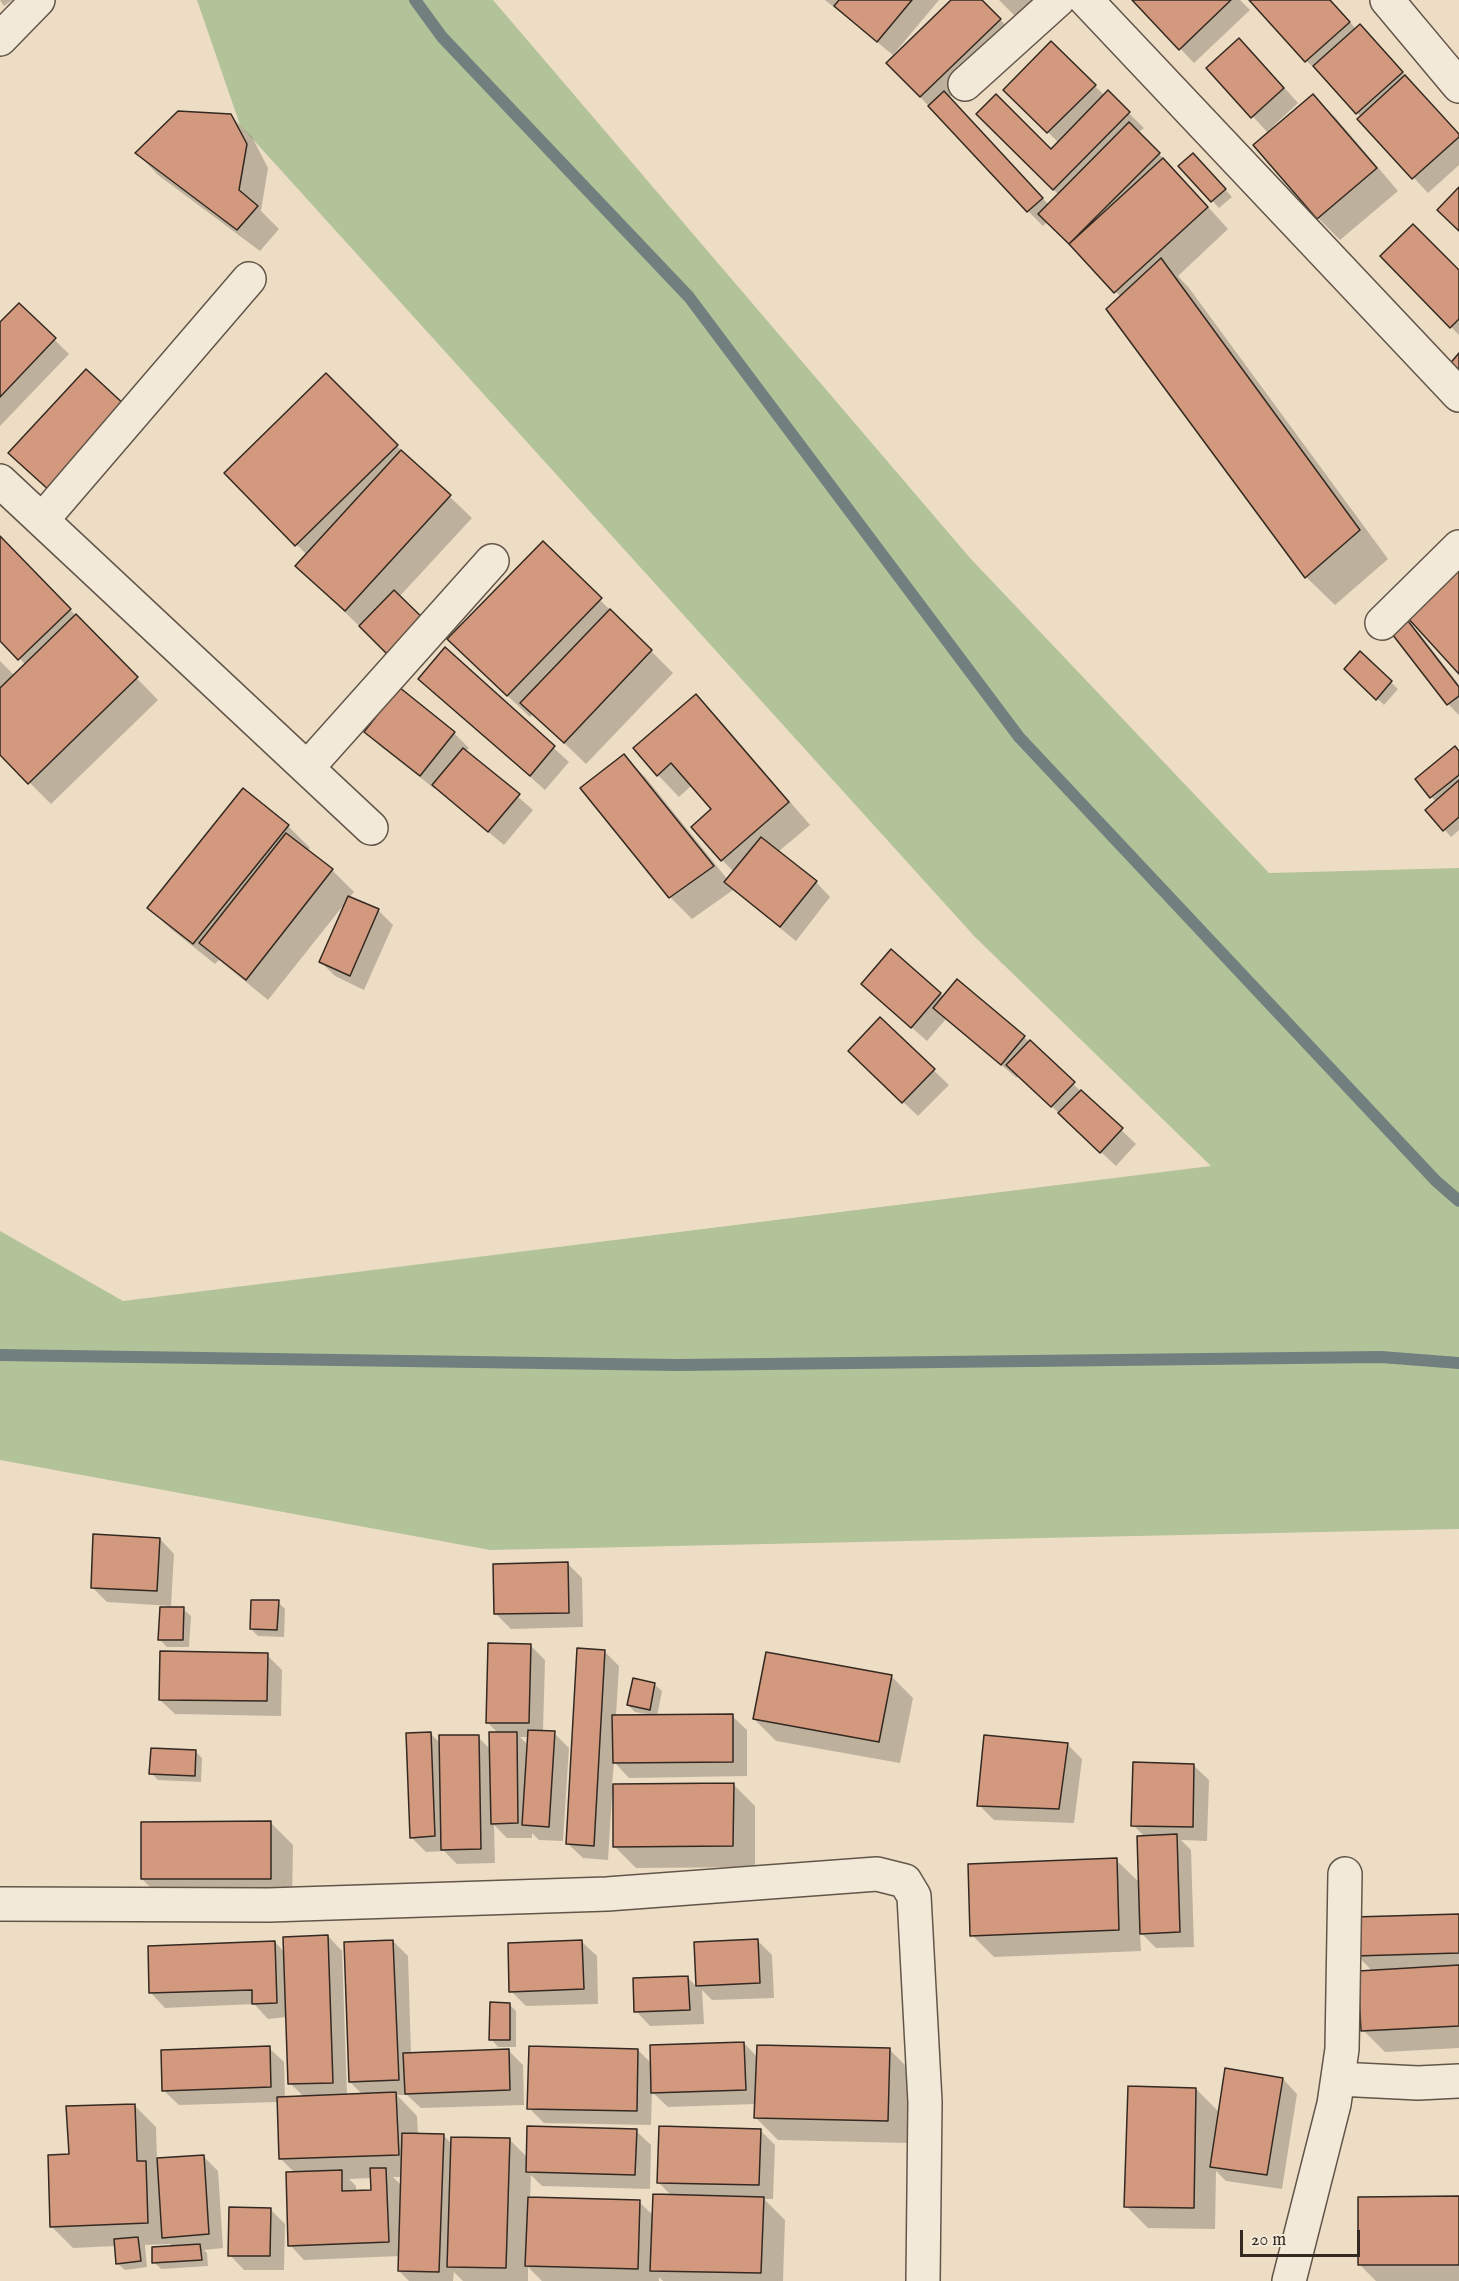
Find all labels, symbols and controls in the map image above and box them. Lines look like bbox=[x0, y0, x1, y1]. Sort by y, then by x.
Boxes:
scale bar bbox=[1243, 2218, 1363, 2256]
text: 20 m bbox=[1251, 2229, 1286, 2252]

